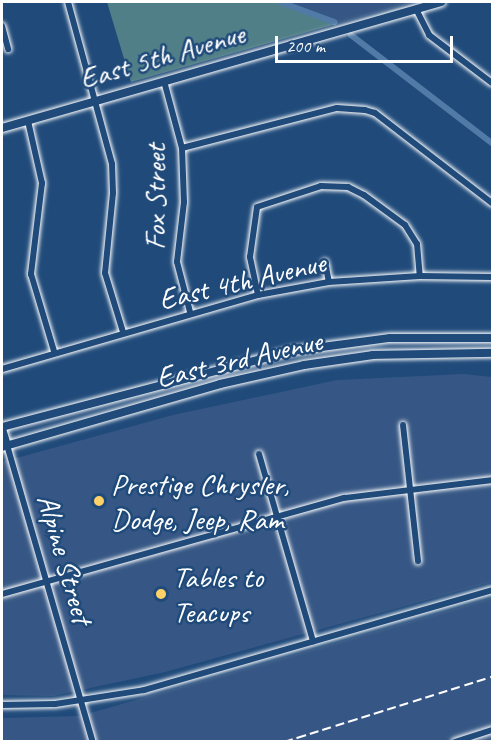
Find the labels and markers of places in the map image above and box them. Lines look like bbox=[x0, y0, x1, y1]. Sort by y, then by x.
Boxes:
place label: Prestige Chrysler, Dodge, Jeep, Ram bbox=[111, 466, 290, 536]
marker: Prestige Chrysler, Dodge, Jeep, Ram bbox=[92, 494, 106, 508]
place label: Tables to Teacups bbox=[173, 559, 263, 630]
marker: Tables to Teacups bbox=[154, 587, 168, 601]

